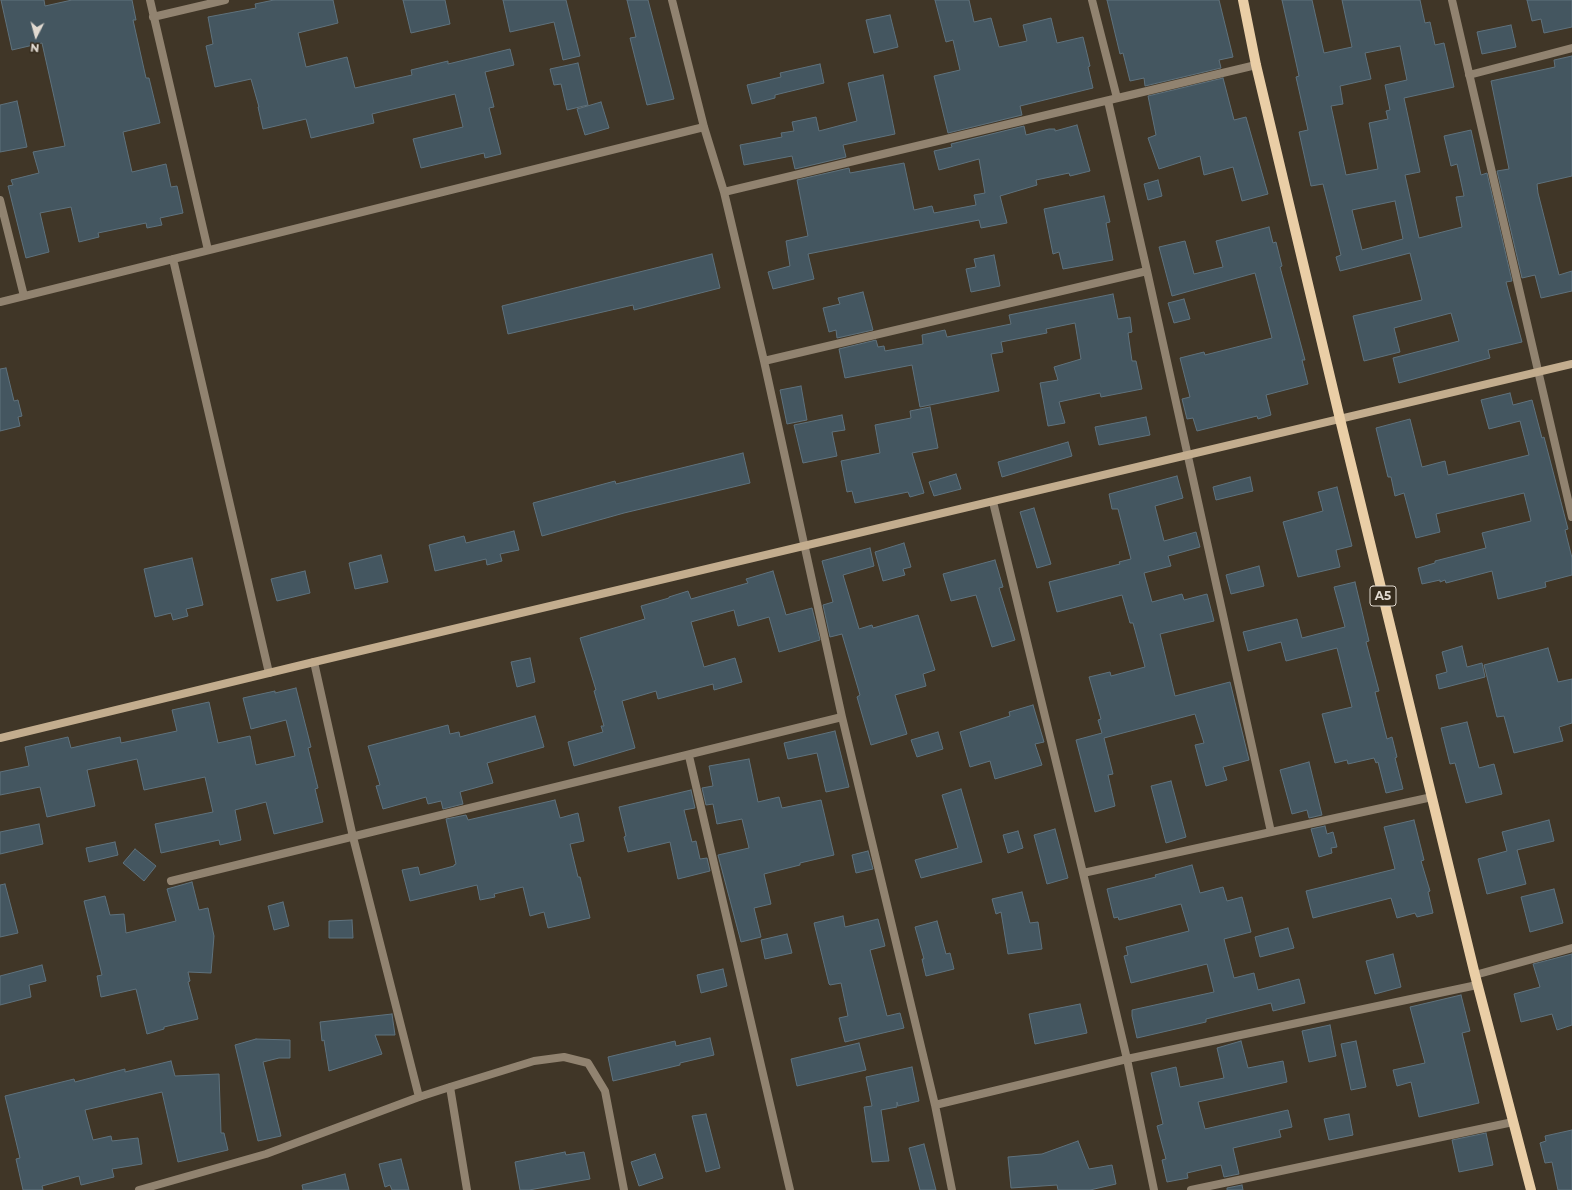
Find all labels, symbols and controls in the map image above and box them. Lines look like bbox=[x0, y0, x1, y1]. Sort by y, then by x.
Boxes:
north arrow bbox=[16, 16, 56, 56]
text: N bbox=[30, 41, 40, 55]
road number: A5 bbox=[1370, 586, 1396, 606]

